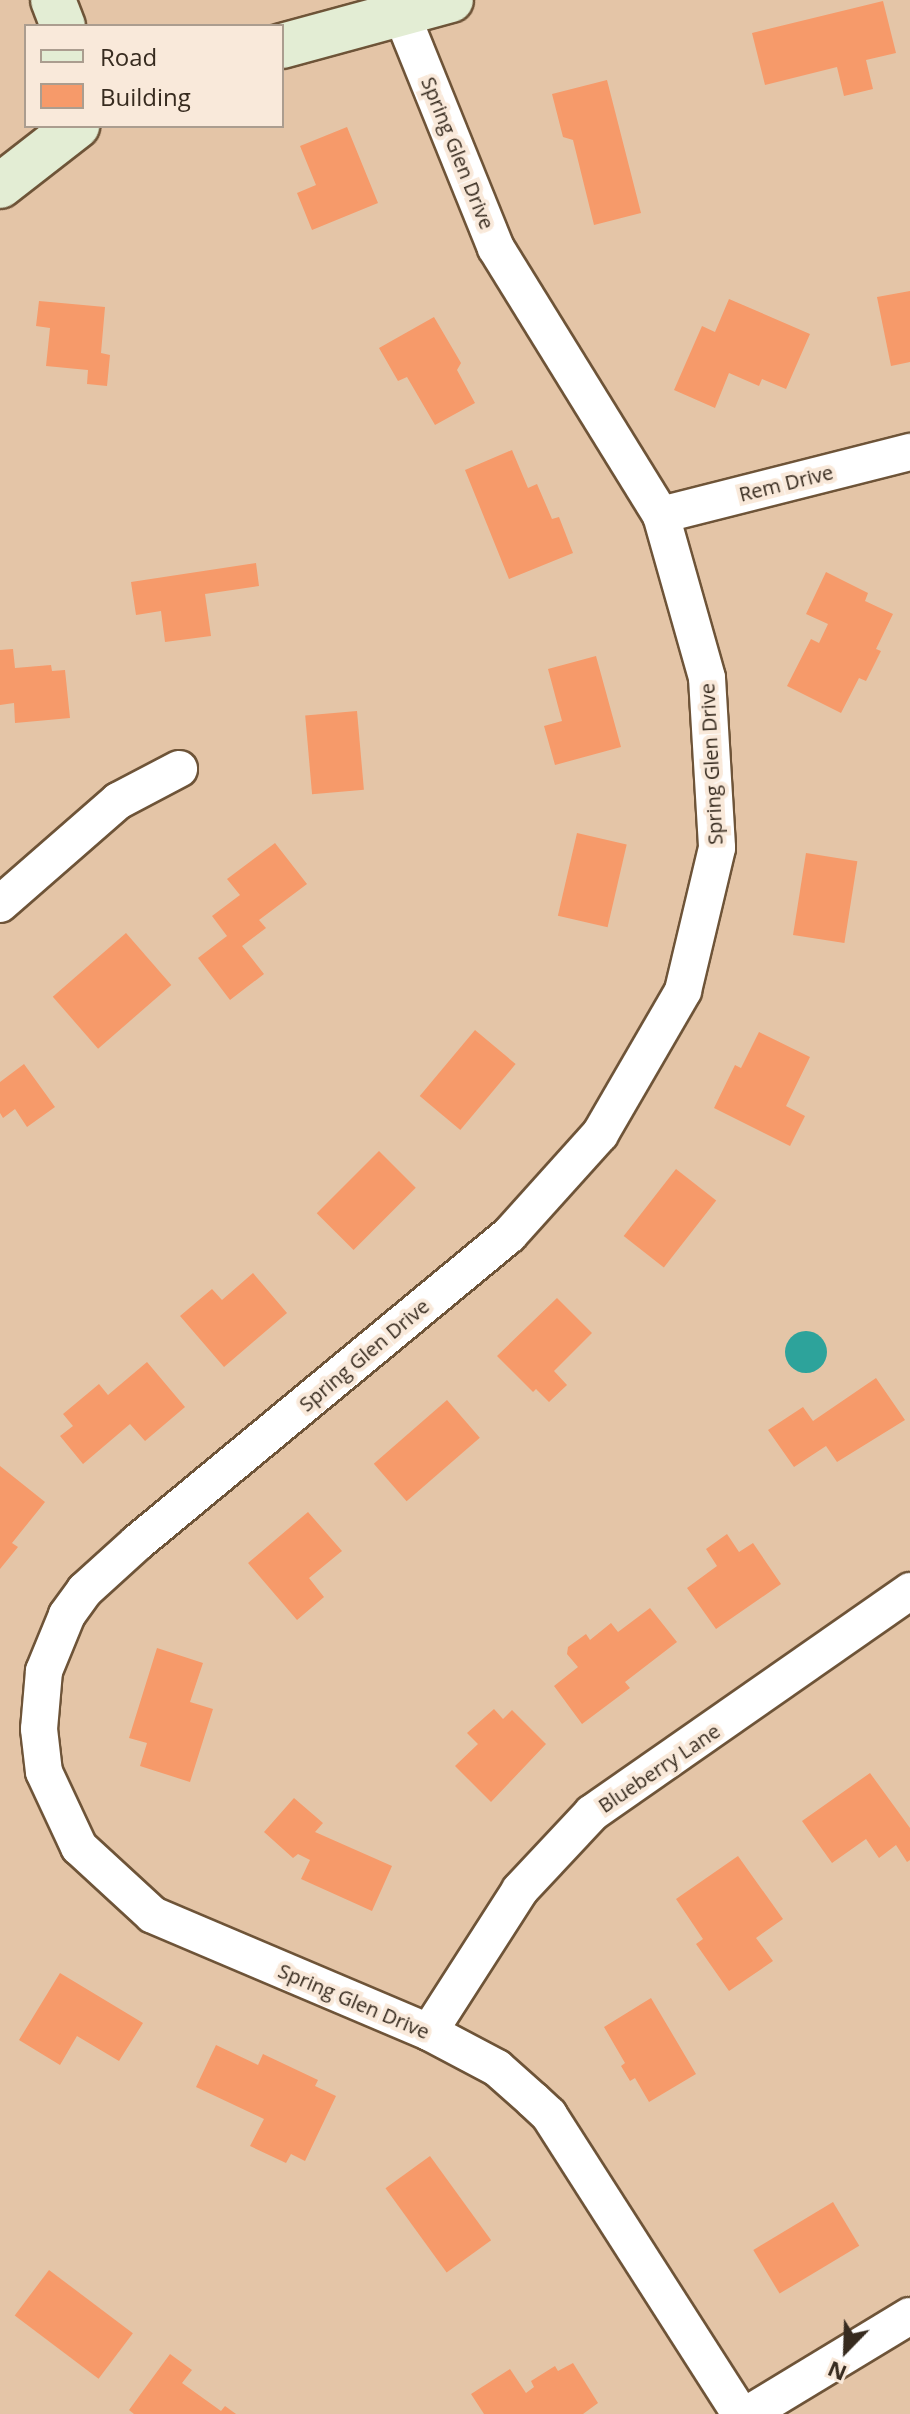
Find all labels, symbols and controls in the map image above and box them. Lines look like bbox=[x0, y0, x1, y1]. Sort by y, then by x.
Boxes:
legend bbox=[24, 24, 284, 128]
text: Road bbox=[100, 40, 157, 73]
street label: Spring Glen Drive bbox=[417, 73, 499, 233]
text: Building bbox=[100, 80, 191, 113]
street label: Rem Drive bbox=[736, 460, 836, 506]
street label: Spring Glen Drive bbox=[695, 682, 727, 846]
street label: Spring Glen Drive bbox=[294, 1294, 434, 1416]
street label: Blueberry Lane bbox=[594, 1718, 724, 1818]
street label: Spring Glen Drive bbox=[275, 1958, 433, 2044]
north arrow bbox=[806, 2310, 886, 2390]
text: N bbox=[823, 2355, 851, 2389]

